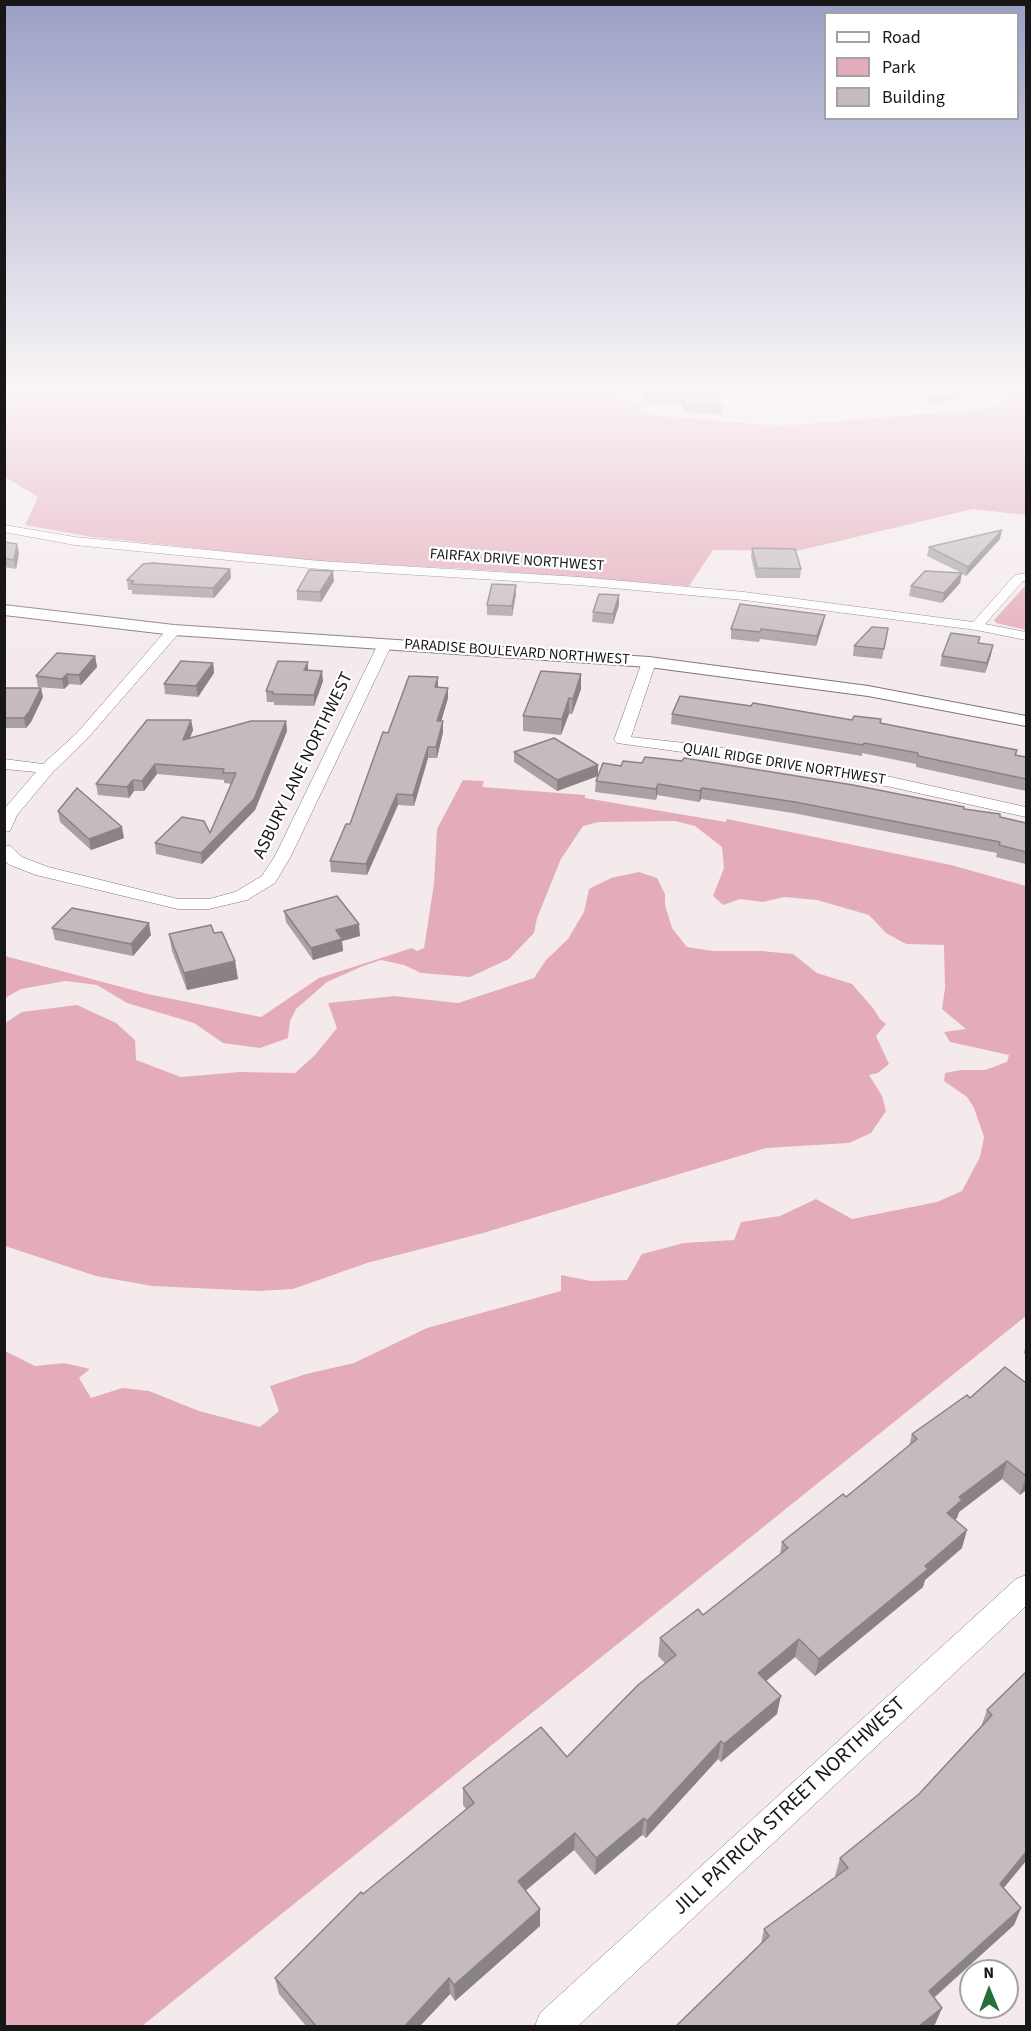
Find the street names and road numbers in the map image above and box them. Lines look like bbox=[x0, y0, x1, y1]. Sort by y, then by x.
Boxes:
street label: FAIRFAX DRIVE NORTHWEST bbox=[429, 546, 605, 576]
street label: PARADISE BOULEVARD NORTHWEST bbox=[404, 636, 630, 670]
street label: ASBURY LANE NORTHWEST bbox=[249, 669, 359, 863]
street label: QUAIL RIDGE DRIVE NORTHWEST bbox=[681, 740, 887, 790]
street label: JILL PATRICIA STREET NORTHWEST bbox=[669, 1693, 911, 1921]

